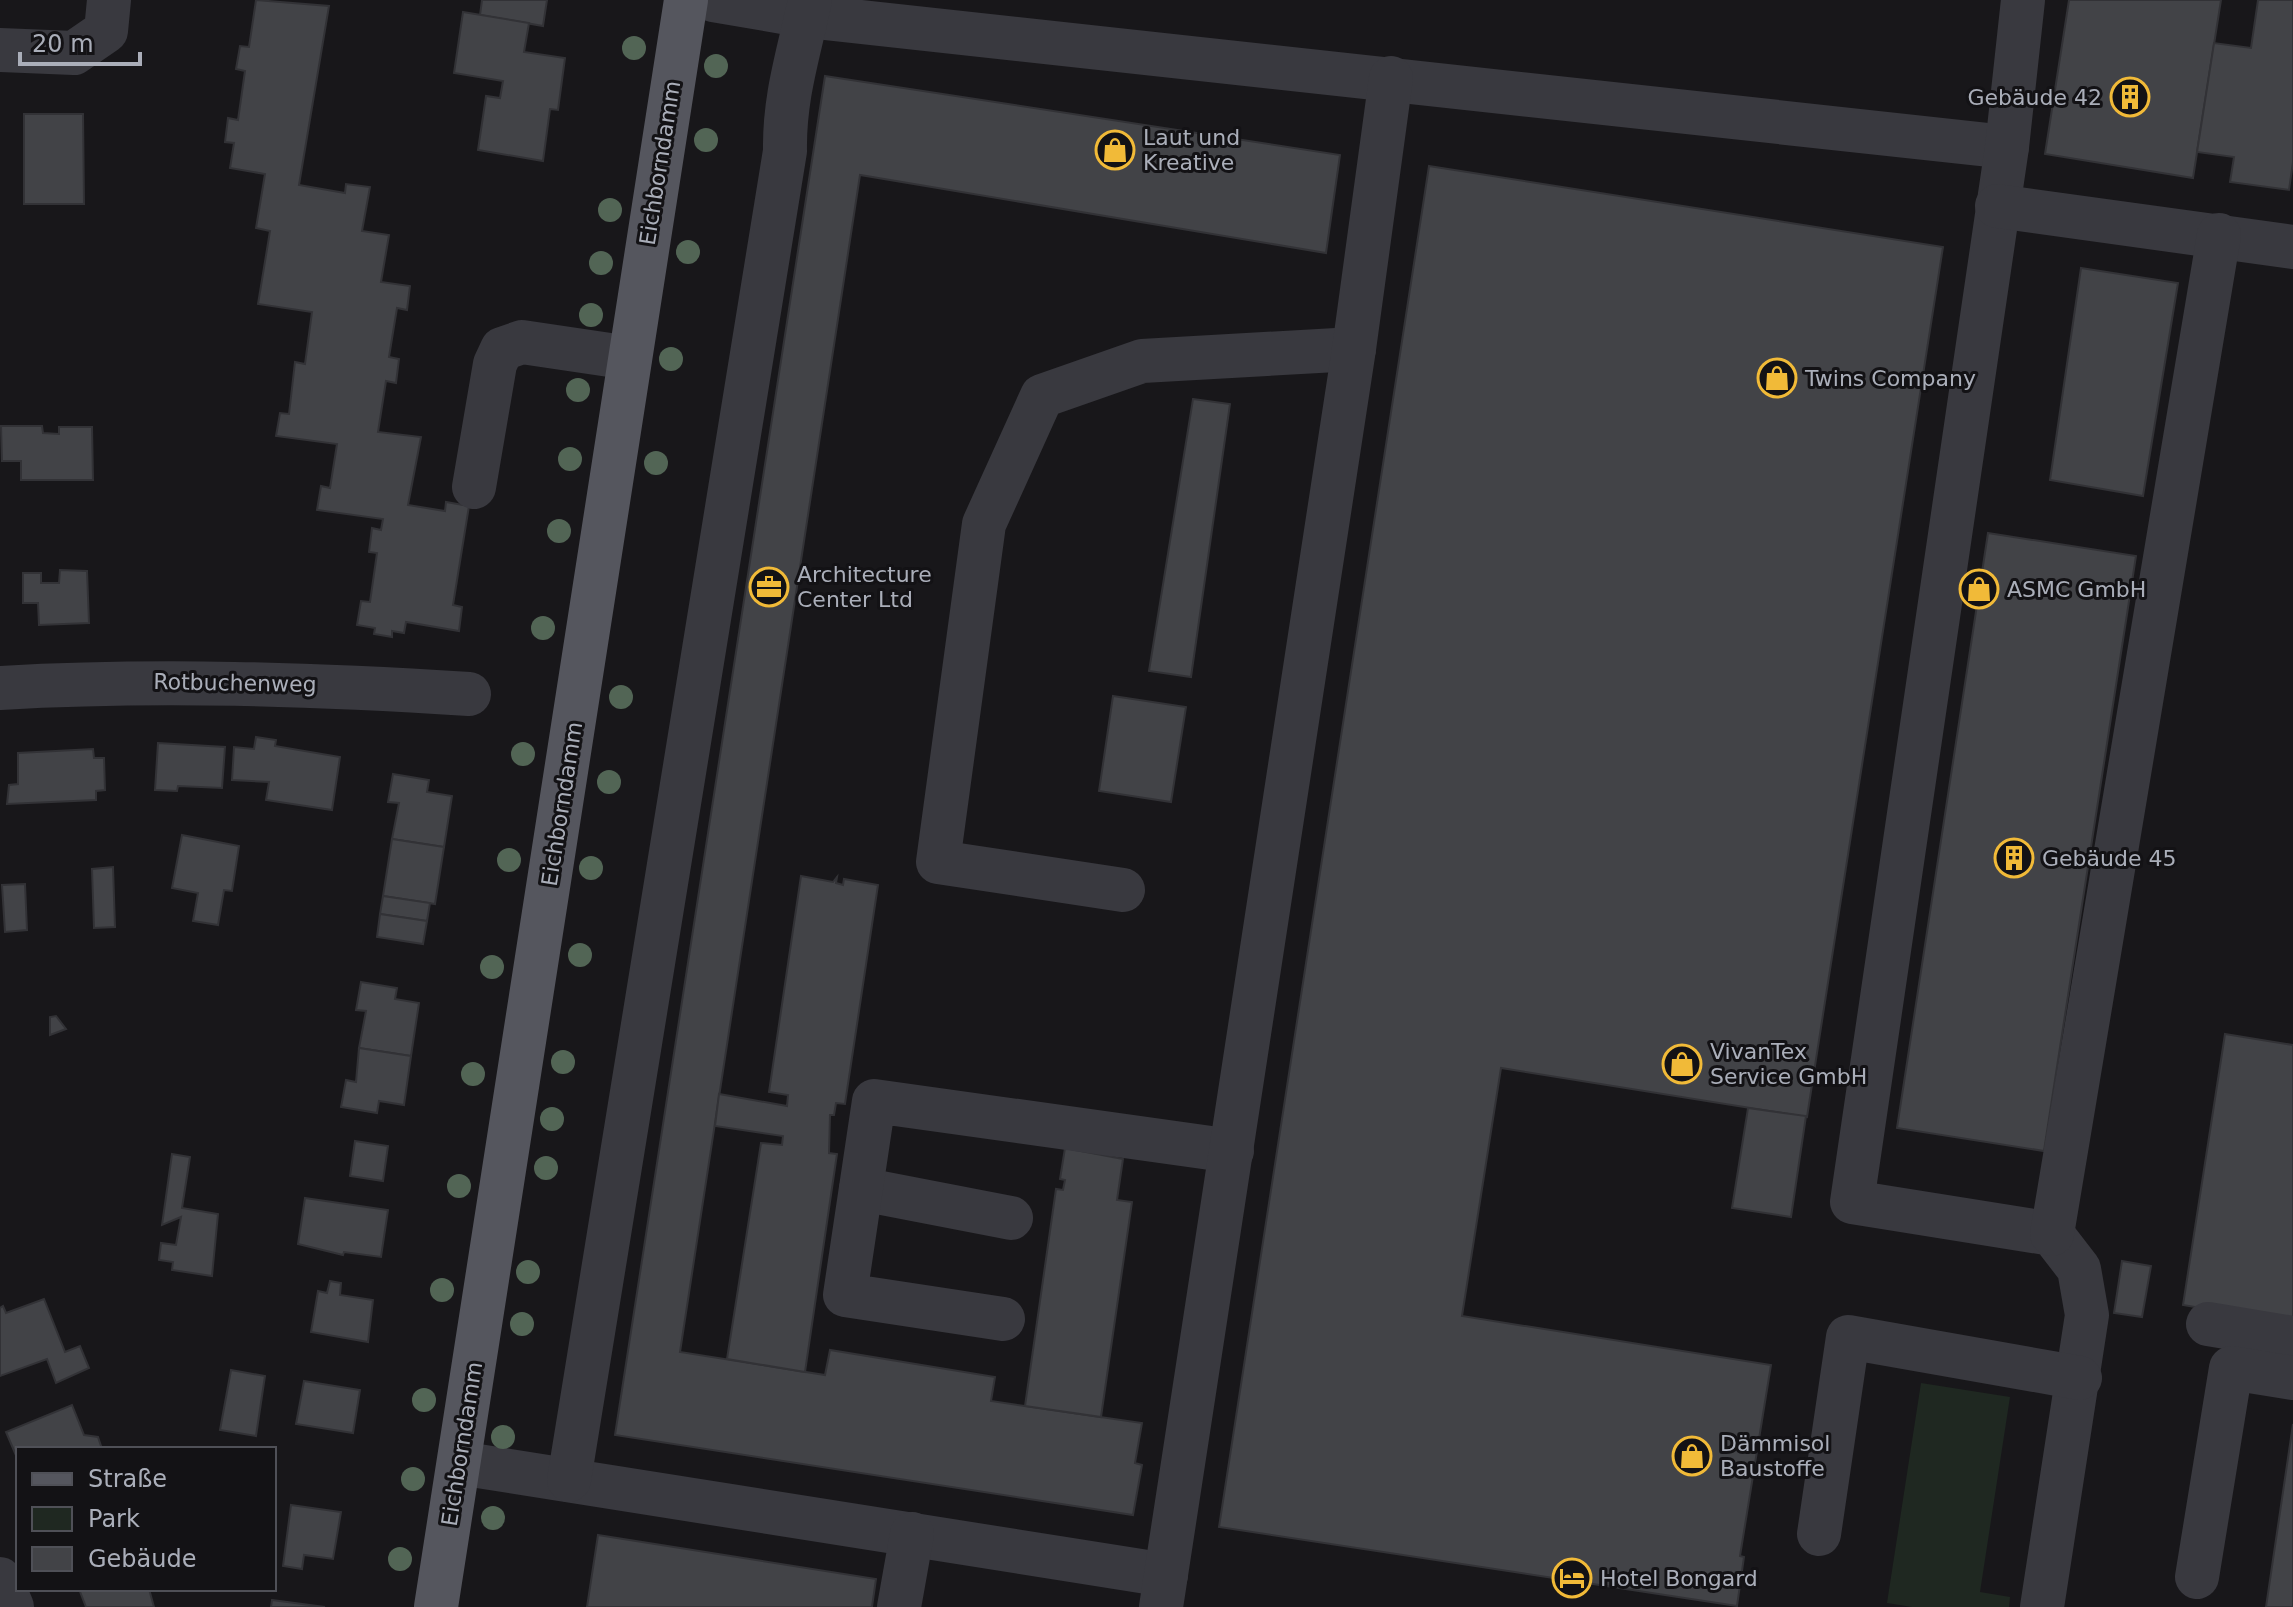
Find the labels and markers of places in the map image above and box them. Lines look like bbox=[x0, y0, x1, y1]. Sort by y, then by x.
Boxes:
building icon: Gebäude 42 bbox=[2109, 76, 2151, 118]
place label: Gebäude 42 bbox=[1968, 85, 2102, 110]
place label: Laut und Kreative bbox=[1143, 125, 1240, 175]
shop icon: Laut und Kreative bbox=[1094, 129, 1136, 171]
shop icon: Twins Company bbox=[1756, 357, 1798, 399]
place label: Twins Company bbox=[1804, 366, 1976, 391]
place label: Architecture Center Ltd bbox=[797, 562, 932, 612]
office icon: Architecture Center Ltd bbox=[748, 566, 790, 608]
shop icon: ASMC GmbH bbox=[1958, 568, 2000, 610]
place label: ASMC GmbH bbox=[2007, 577, 2146, 602]
building icon: Gebäude 45 bbox=[1993, 837, 2035, 879]
place label: Gebäude 45 bbox=[2042, 846, 2176, 871]
place label: VivanTex Service GmbH bbox=[1710, 1039, 1867, 1089]
shop icon: VivanTex Service GmbH bbox=[1661, 1043, 1703, 1085]
place label: Dämmisol Baustoffe bbox=[1720, 1431, 1830, 1481]
shop icon: Dämmisol Baustoffe bbox=[1671, 1435, 1713, 1477]
hotel icon: Hotel Bongard bbox=[1551, 1557, 1593, 1599]
place label: Hotel Bongard bbox=[1600, 1566, 1758, 1591]

